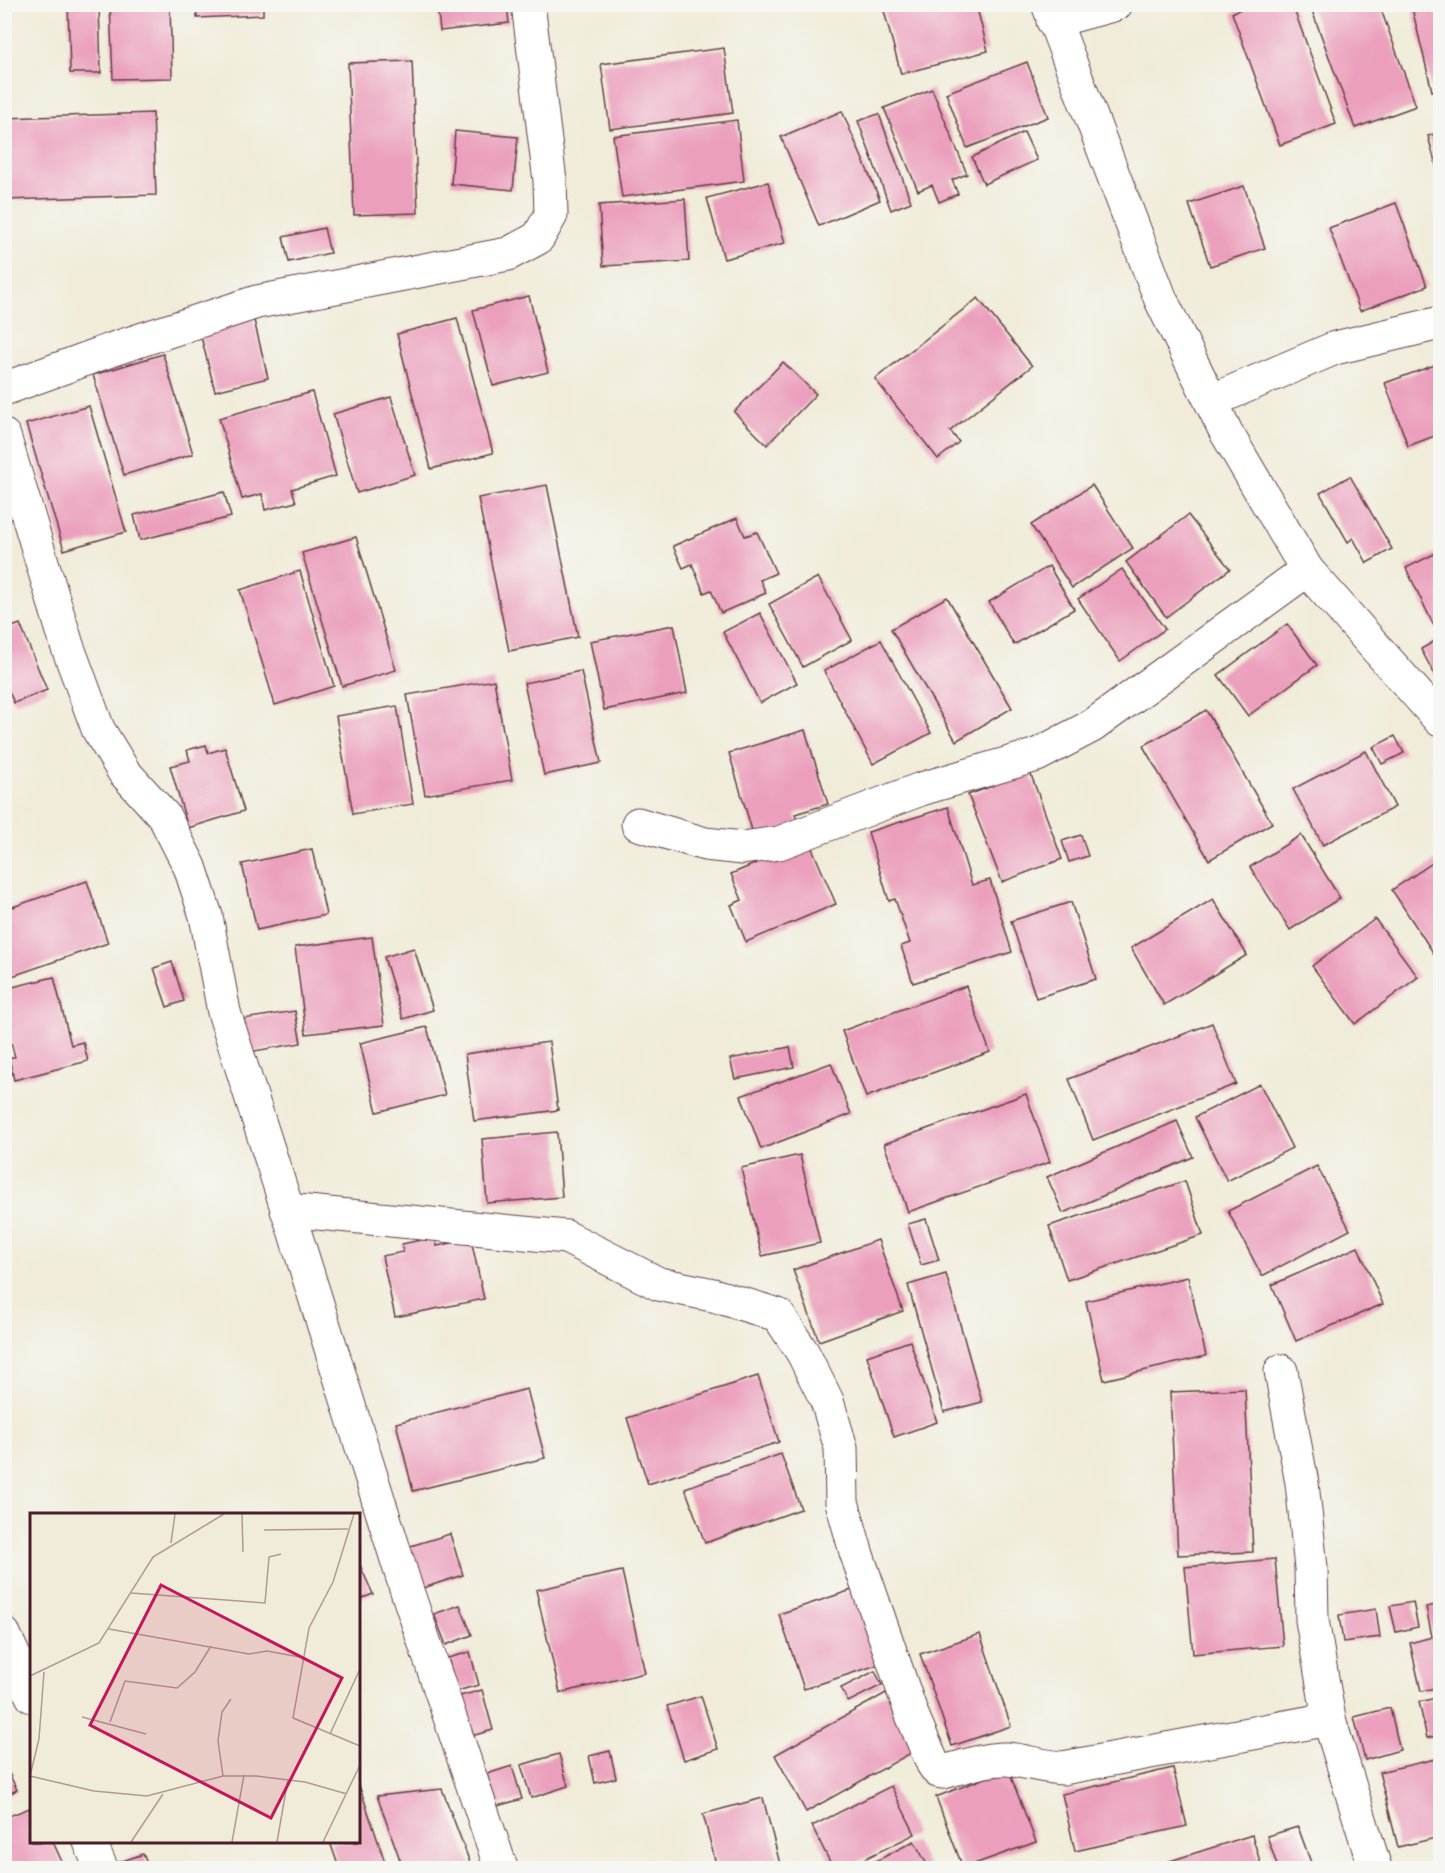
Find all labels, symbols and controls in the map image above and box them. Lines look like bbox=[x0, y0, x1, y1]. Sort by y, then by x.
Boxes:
inset map bbox=[30, 1513, 360, 1843]

